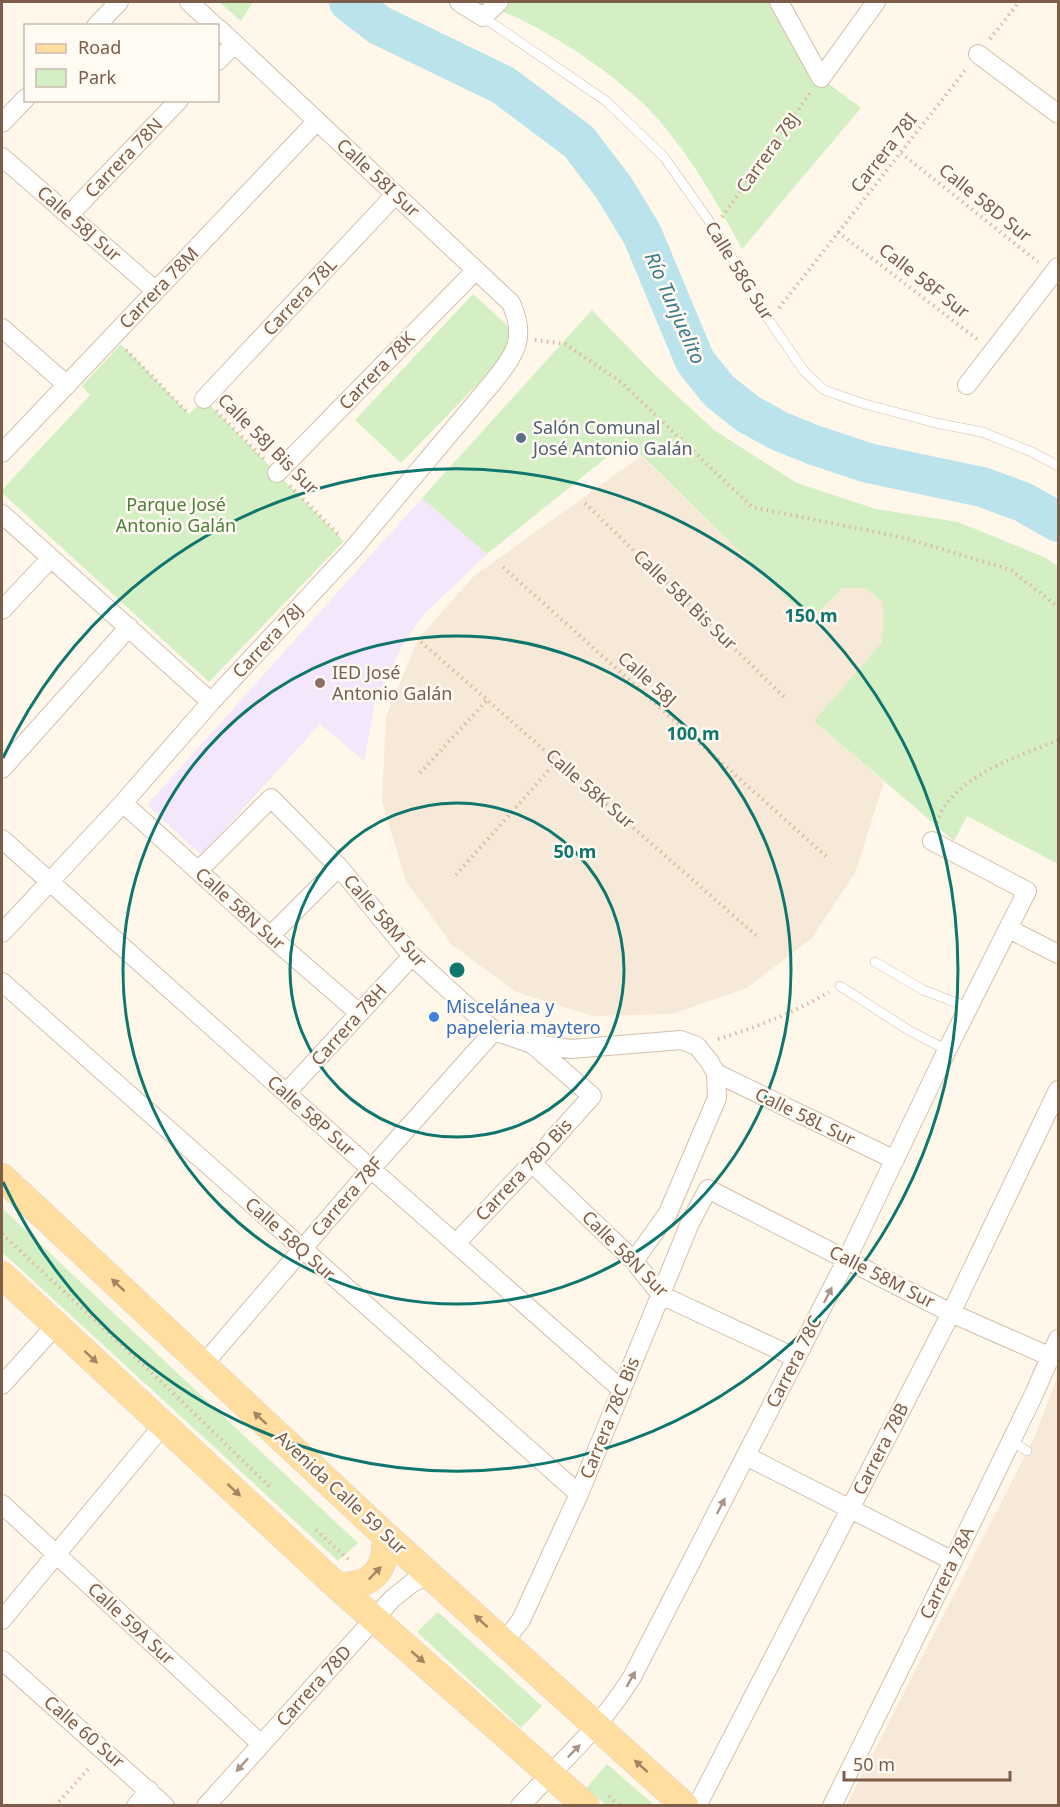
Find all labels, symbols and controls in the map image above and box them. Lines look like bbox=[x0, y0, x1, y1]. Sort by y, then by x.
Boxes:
legend bbox=[24, 24, 219, 102]
text: Road bbox=[78, 35, 121, 59]
text: Park bbox=[78, 65, 116, 89]
street label: Carrera 78J bbox=[730, 108, 804, 197]
street label: Carrera 78I bbox=[845, 108, 922, 197]
street label: Carrera 78N bbox=[79, 112, 167, 202]
street label: Calle 58I Sur bbox=[332, 133, 426, 222]
street label: Calle 58D Sur bbox=[934, 158, 1037, 247]
street label: Calle 58J Sur bbox=[32, 180, 127, 267]
street label: Calle 58G Sur bbox=[700, 216, 780, 325]
street label: Calle 58F Sur bbox=[874, 237, 975, 323]
street label: Carrera 78M bbox=[113, 241, 203, 333]
water label: Río Tunjuelito bbox=[639, 247, 712, 368]
street label: Carrera 78L bbox=[257, 252, 341, 340]
street label: Carrera 78K bbox=[333, 325, 420, 415]
street label: Calle 58J Bis Sur bbox=[213, 387, 325, 500]
place label: Salón Comunal José Antonio Galán bbox=[531, 415, 693, 460]
marker: Salón Comunal José Antonio Galán bbox=[514, 431, 528, 445]
park label: Parque José Antonio Galán bbox=[116, 492, 236, 537]
street label: Calle 58I Bis Sur bbox=[629, 544, 743, 655]
street label: Carrera 78J bbox=[227, 598, 308, 683]
text: 150 m bbox=[784, 603, 838, 627]
street label: Calle 58J bbox=[613, 646, 682, 711]
place label: IED José Antonio Galán bbox=[332, 660, 452, 705]
marker: IED José Antonio Galán bbox=[313, 676, 327, 690]
text: 100 m bbox=[666, 721, 720, 745]
street label: Calle 58K Sur bbox=[541, 743, 641, 834]
text: 50 m bbox=[554, 839, 596, 863]
street label: Calle 58N Sur bbox=[191, 862, 291, 955]
street label: Calle 58M Sur bbox=[339, 869, 433, 972]
centre of rings bbox=[447, 960, 467, 980]
street label: Carrera 78H bbox=[305, 978, 391, 1070]
place label: Miscelánea y papeleria maytero bbox=[446, 994, 601, 1039]
marker: Miscelánea y papeleria maytero bbox=[427, 1010, 441, 1024]
street label: Calle 58P Sur bbox=[263, 1069, 361, 1161]
street label: Calle 58L Sur bbox=[751, 1081, 860, 1151]
street label: Carrera 78D Bis bbox=[470, 1113, 577, 1226]
street label: Carrera 78F bbox=[305, 1152, 387, 1241]
street label: Calle 58Q Sur bbox=[241, 1191, 341, 1285]
street label: Calle 58N Sur bbox=[577, 1205, 675, 1302]
street label: Calle 58M Sur bbox=[825, 1239, 940, 1313]
one-way arrow bbox=[110, 1278, 125, 1292]
one-way arrow bbox=[823, 1286, 833, 1304]
street label: Carrera 78C bbox=[760, 1312, 826, 1412]
one-way arrow bbox=[83, 1350, 97, 1364]
street label: Carrera 78C Bis bbox=[574, 1353, 644, 1482]
street label: Carrera 78B bbox=[847, 1398, 914, 1499]
one-way arrow bbox=[253, 1411, 268, 1425]
street label: Avenida Calle 59 Sur bbox=[271, 1425, 413, 1560]
one-way arrow bbox=[226, 1483, 241, 1497]
one-way arrow bbox=[715, 1497, 725, 1515]
street label: Carrera 78A bbox=[913, 1522, 979, 1623]
one-way arrow bbox=[367, 1566, 381, 1580]
street label: Calle 59A Sur bbox=[83, 1577, 181, 1670]
one-way arrow bbox=[474, 1615, 489, 1628]
street label: Carrera 78D bbox=[270, 1640, 356, 1731]
one-way arrow bbox=[410, 1650, 425, 1663]
one-way arrow bbox=[625, 1671, 636, 1687]
street label: Calle 60 Sur bbox=[39, 1690, 130, 1773]
one-way arrow bbox=[567, 1743, 581, 1758]
scale bar bbox=[844, 1744, 1010, 1782]
text: 50 m bbox=[853, 1752, 895, 1776]
one-way arrow bbox=[236, 1757, 249, 1772]
one-way arrow bbox=[634, 1760, 649, 1773]

